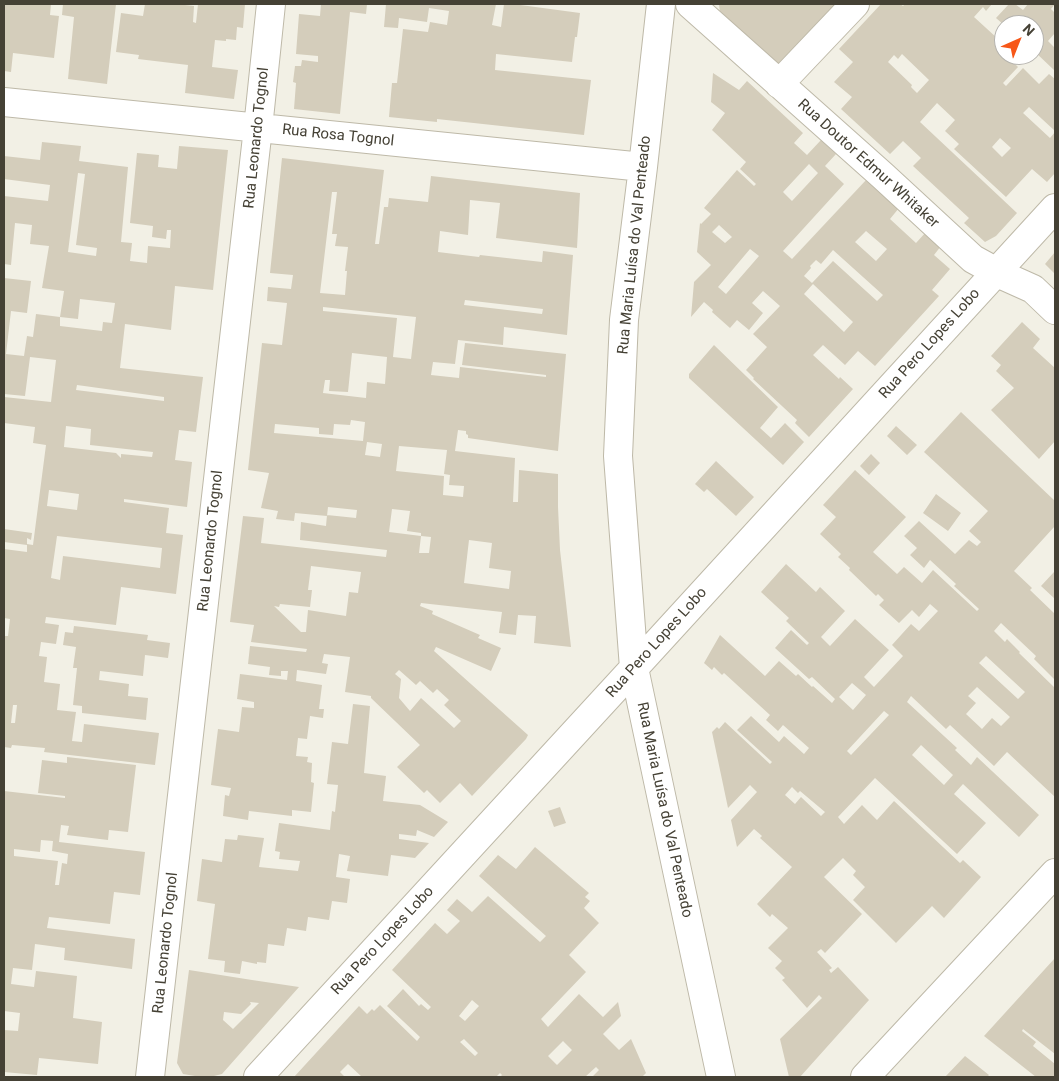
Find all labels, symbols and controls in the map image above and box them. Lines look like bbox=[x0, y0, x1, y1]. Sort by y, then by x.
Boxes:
north arrow bbox=[994, 15, 1044, 65]
text: N bbox=[1020, 21, 1038, 39]
street label: Rua Leonardo Tognol bbox=[241, 67, 273, 209]
street label: Rua Doutor Edmur Whitaker bbox=[794, 96, 942, 232]
street label: Rua Rosa Tognol bbox=[281, 121, 395, 151]
street label: Rua Maria Luísa do Val Penteado bbox=[615, 135, 655, 355]
street label: Rua Pero Lopes Lobo bbox=[876, 285, 984, 403]
street label: Rua Leonardo Tognol bbox=[195, 470, 227, 612]
street label: Rua Pero Lopes Lobo bbox=[603, 584, 711, 702]
street label: Rua Maria Luísa do Val Penteado bbox=[632, 701, 696, 919]
street label: Rua Leonardo Tognol bbox=[150, 872, 182, 1014]
street label: Rua Pero Lopes Lobo bbox=[328, 883, 438, 999]

